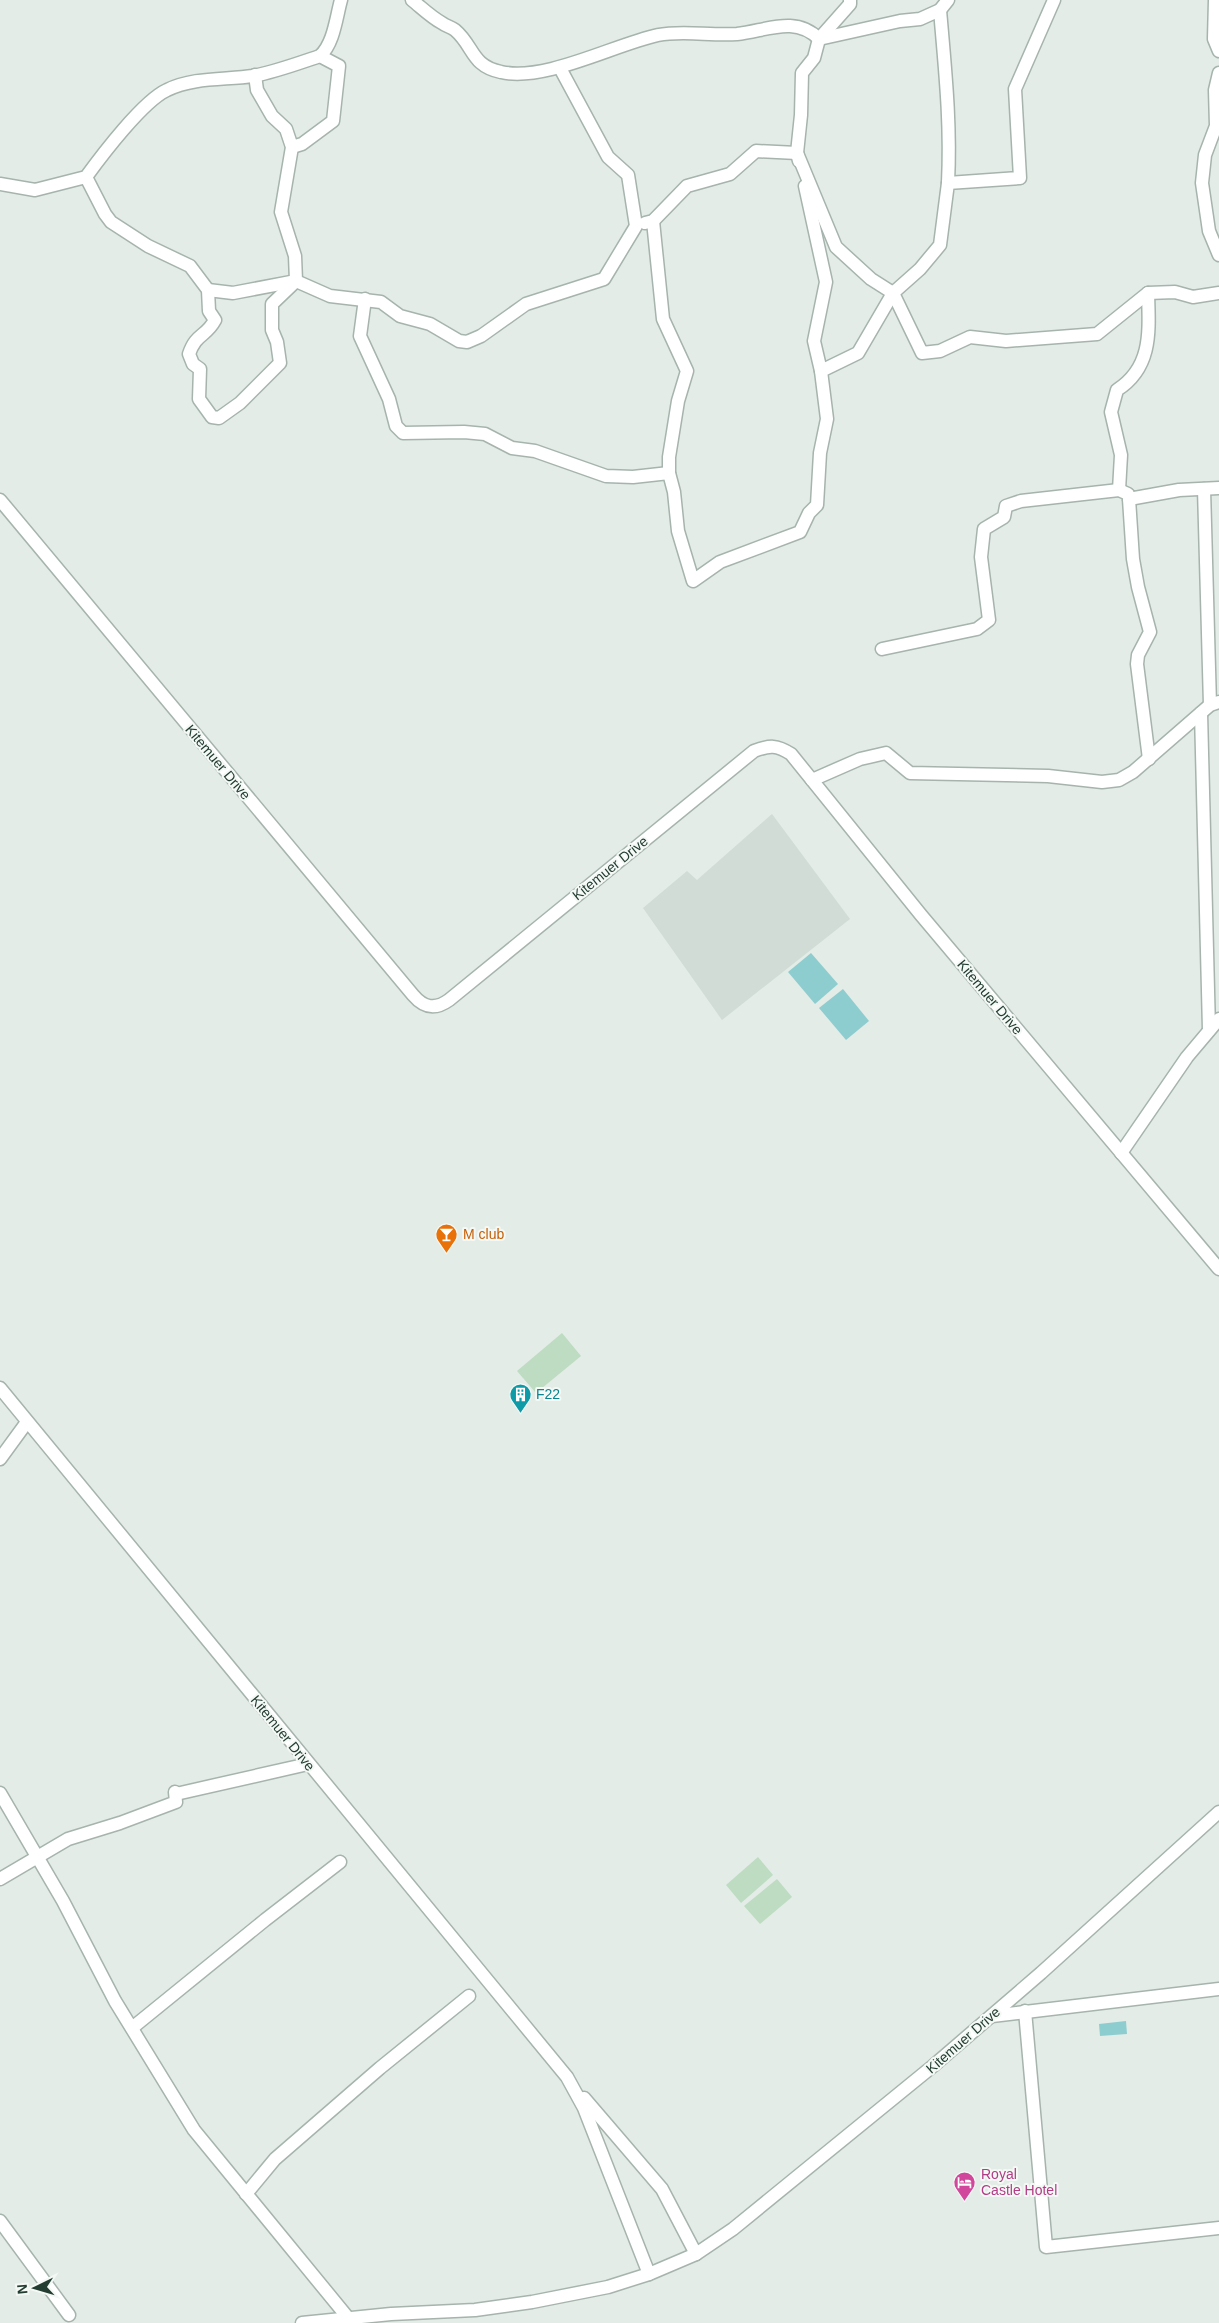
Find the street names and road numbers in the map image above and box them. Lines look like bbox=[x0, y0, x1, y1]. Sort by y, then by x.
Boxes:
street label: Kitemuer Drive bbox=[182, 721, 254, 803]
street label: Kitemuer Drive bbox=[569, 833, 651, 903]
street label: Kitemuer Drive bbox=[954, 956, 1026, 1038]
street label: Kitemuer Drive bbox=[248, 1692, 318, 1774]
street label: Kitemuer Drive bbox=[923, 2003, 1003, 2076]

